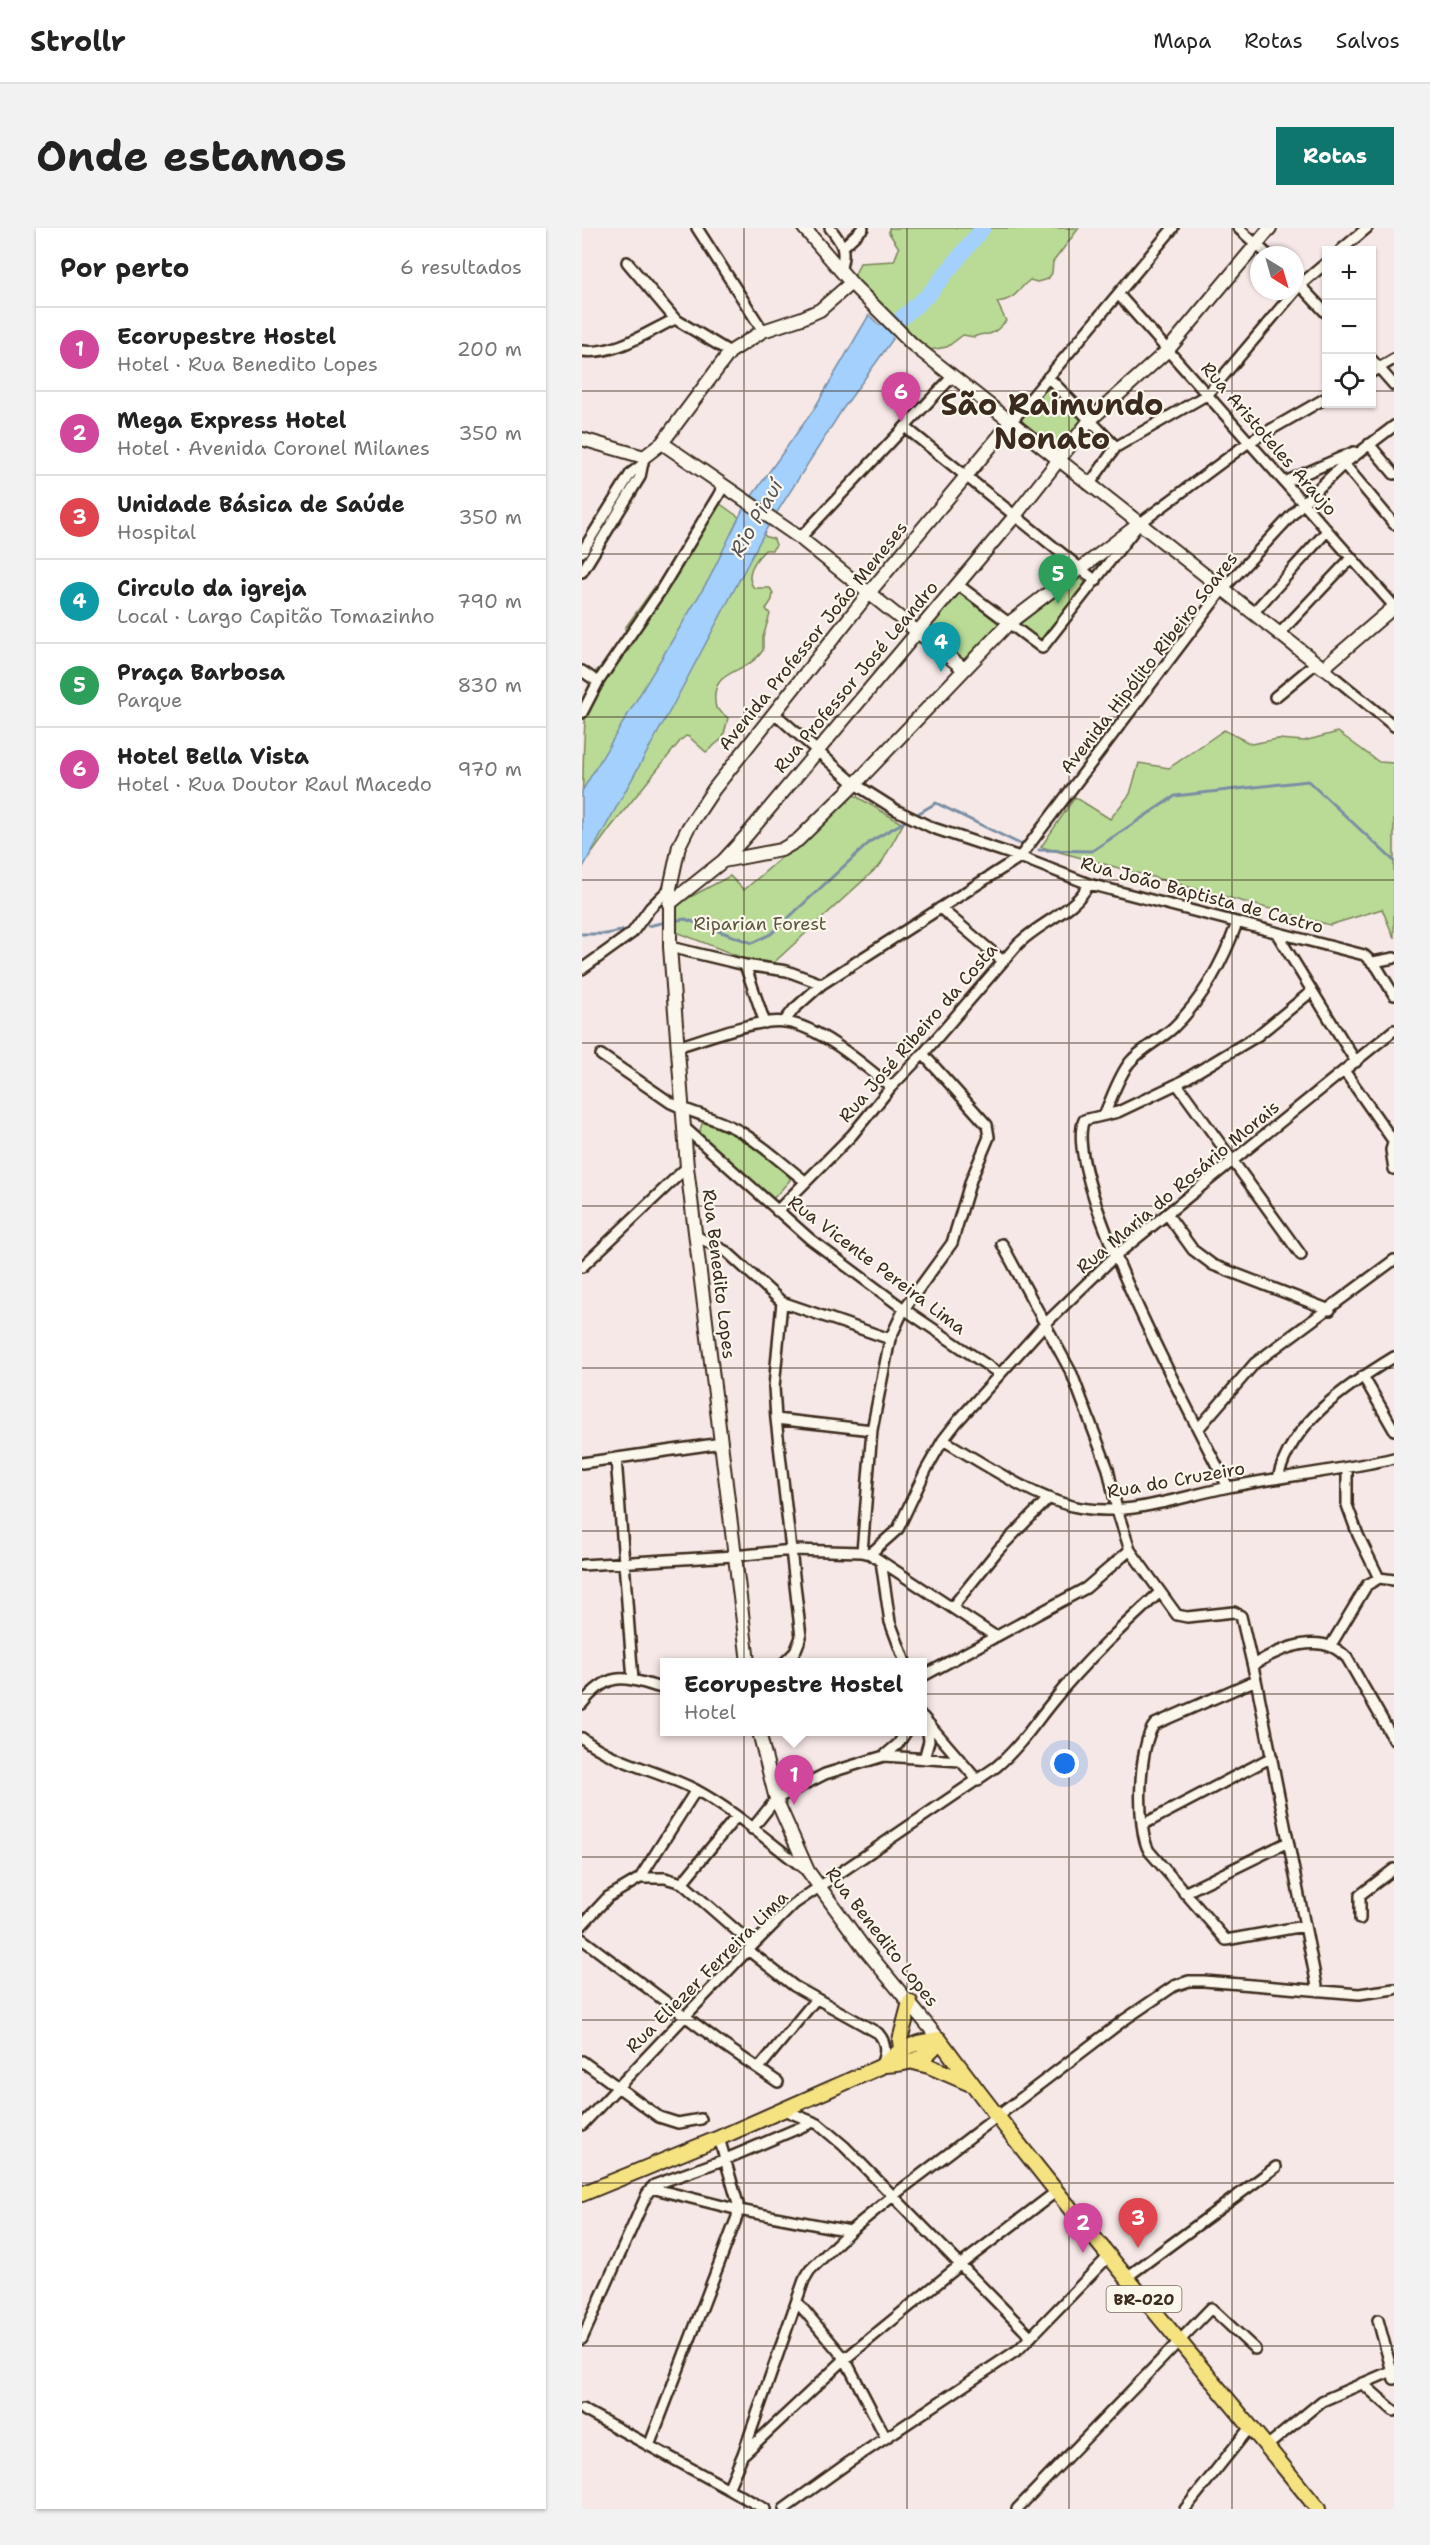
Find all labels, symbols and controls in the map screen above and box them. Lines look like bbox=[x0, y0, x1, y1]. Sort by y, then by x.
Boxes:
text: Strollr bbox=[30, 22, 126, 60]
text: Mapa bbox=[1153, 27, 1211, 55]
text: Rotas bbox=[1244, 27, 1303, 55]
text: Salvos bbox=[1336, 27, 1400, 55]
button: Rotas bbox=[1276, 127, 1394, 185]
text: Onde estamos bbox=[36, 128, 347, 184]
north arrow bbox=[1250, 246, 1304, 300]
map controls bbox=[1322, 246, 1376, 408]
button: + bbox=[1322, 246, 1376, 300]
text: Por perto bbox=[60, 250, 189, 285]
text: 6 resultados bbox=[400, 254, 522, 280]
button: − bbox=[1322, 300, 1376, 354]
text: Ecorupestre Hostel bbox=[117, 322, 336, 351]
text: 1 bbox=[75, 336, 84, 362]
text: 200 m bbox=[457, 336, 522, 362]
text: Hotel · Rua Benedito Lopes bbox=[117, 351, 378, 377]
button: locate bbox=[1322, 354, 1376, 408]
street label: Rua Aristoteles Araujo bbox=[1196, 357, 1342, 521]
pin: 6 bbox=[882, 372, 920, 422]
district label: São Raimundo Nonato bbox=[940, 384, 1164, 459]
text: Mega Express Hotel bbox=[117, 406, 346, 435]
text: 2 bbox=[73, 420, 87, 446]
text: 350 m bbox=[458, 420, 522, 446]
text: Hotel · Avenida Coronel Milanes bbox=[117, 435, 430, 461]
water label: Rio Piauí bbox=[723, 473, 790, 561]
text: Unidade Básica de Saúde bbox=[117, 490, 405, 519]
text: 3 bbox=[73, 504, 87, 530]
text: 350 m bbox=[458, 504, 522, 530]
street label: Avenida Professor João Meneses bbox=[713, 516, 913, 756]
text: Hospital bbox=[117, 519, 196, 545]
street label: Avenida Hipólito Ribeiro Soares bbox=[1055, 547, 1243, 779]
pin: 5 bbox=[1038, 554, 1078, 604]
text: Circulo da igreja bbox=[117, 574, 306, 603]
street label: Rua Professor José Leandro bbox=[768, 576, 944, 778]
text: 4 bbox=[73, 588, 87, 614]
text: 790 m bbox=[457, 588, 522, 614]
text: Local · Largo Capitão Tomazinho bbox=[117, 603, 435, 629]
pin: 4 bbox=[922, 622, 960, 672]
text: Praça Barbosa bbox=[117, 658, 285, 687]
text: 5 bbox=[73, 672, 86, 698]
text: 830 m bbox=[457, 672, 522, 698]
text: Parque bbox=[117, 687, 182, 713]
text: Hotel Bella Vista bbox=[117, 742, 309, 771]
text: 6 bbox=[73, 756, 87, 782]
text: 970 m bbox=[458, 756, 522, 782]
text: Hotel · Rua Doutor Raul Macedo bbox=[117, 771, 432, 797]
street label: Rua João Baptista de Castro bbox=[1078, 851, 1326, 939]
park label: Riparian Forest bbox=[693, 912, 827, 936]
street label: Rua José Ribeiro da Costa bbox=[833, 938, 1003, 1128]
street label: Rua Maria do Rosário Morais bbox=[1072, 1095, 1284, 1279]
street label: Rua Benedito Lopes bbox=[697, 1188, 741, 1360]
street label: Rua Vicente Pereira Lima bbox=[783, 1190, 971, 1340]
street label: Rua do Cruzeiro bbox=[1105, 1456, 1247, 1504]
popup bbox=[660, 1658, 927, 1736]
text: Ecorupestre Hostel bbox=[684, 1670, 903, 1699]
text: Hotel bbox=[684, 1699, 736, 1725]
your location bbox=[1050, 1749, 1079, 1778]
pin: 1 bbox=[774, 1756, 814, 1805]
street label: Rua Benedito Lopes bbox=[820, 1862, 944, 2012]
street label: Rua Eliezer Ferreira Lima bbox=[621, 1886, 793, 2058]
pin: 3 bbox=[1118, 2198, 1158, 2248]
pin: 2 bbox=[1064, 2204, 1102, 2253]
road number: BR-020 bbox=[1106, 2286, 1182, 2312]

